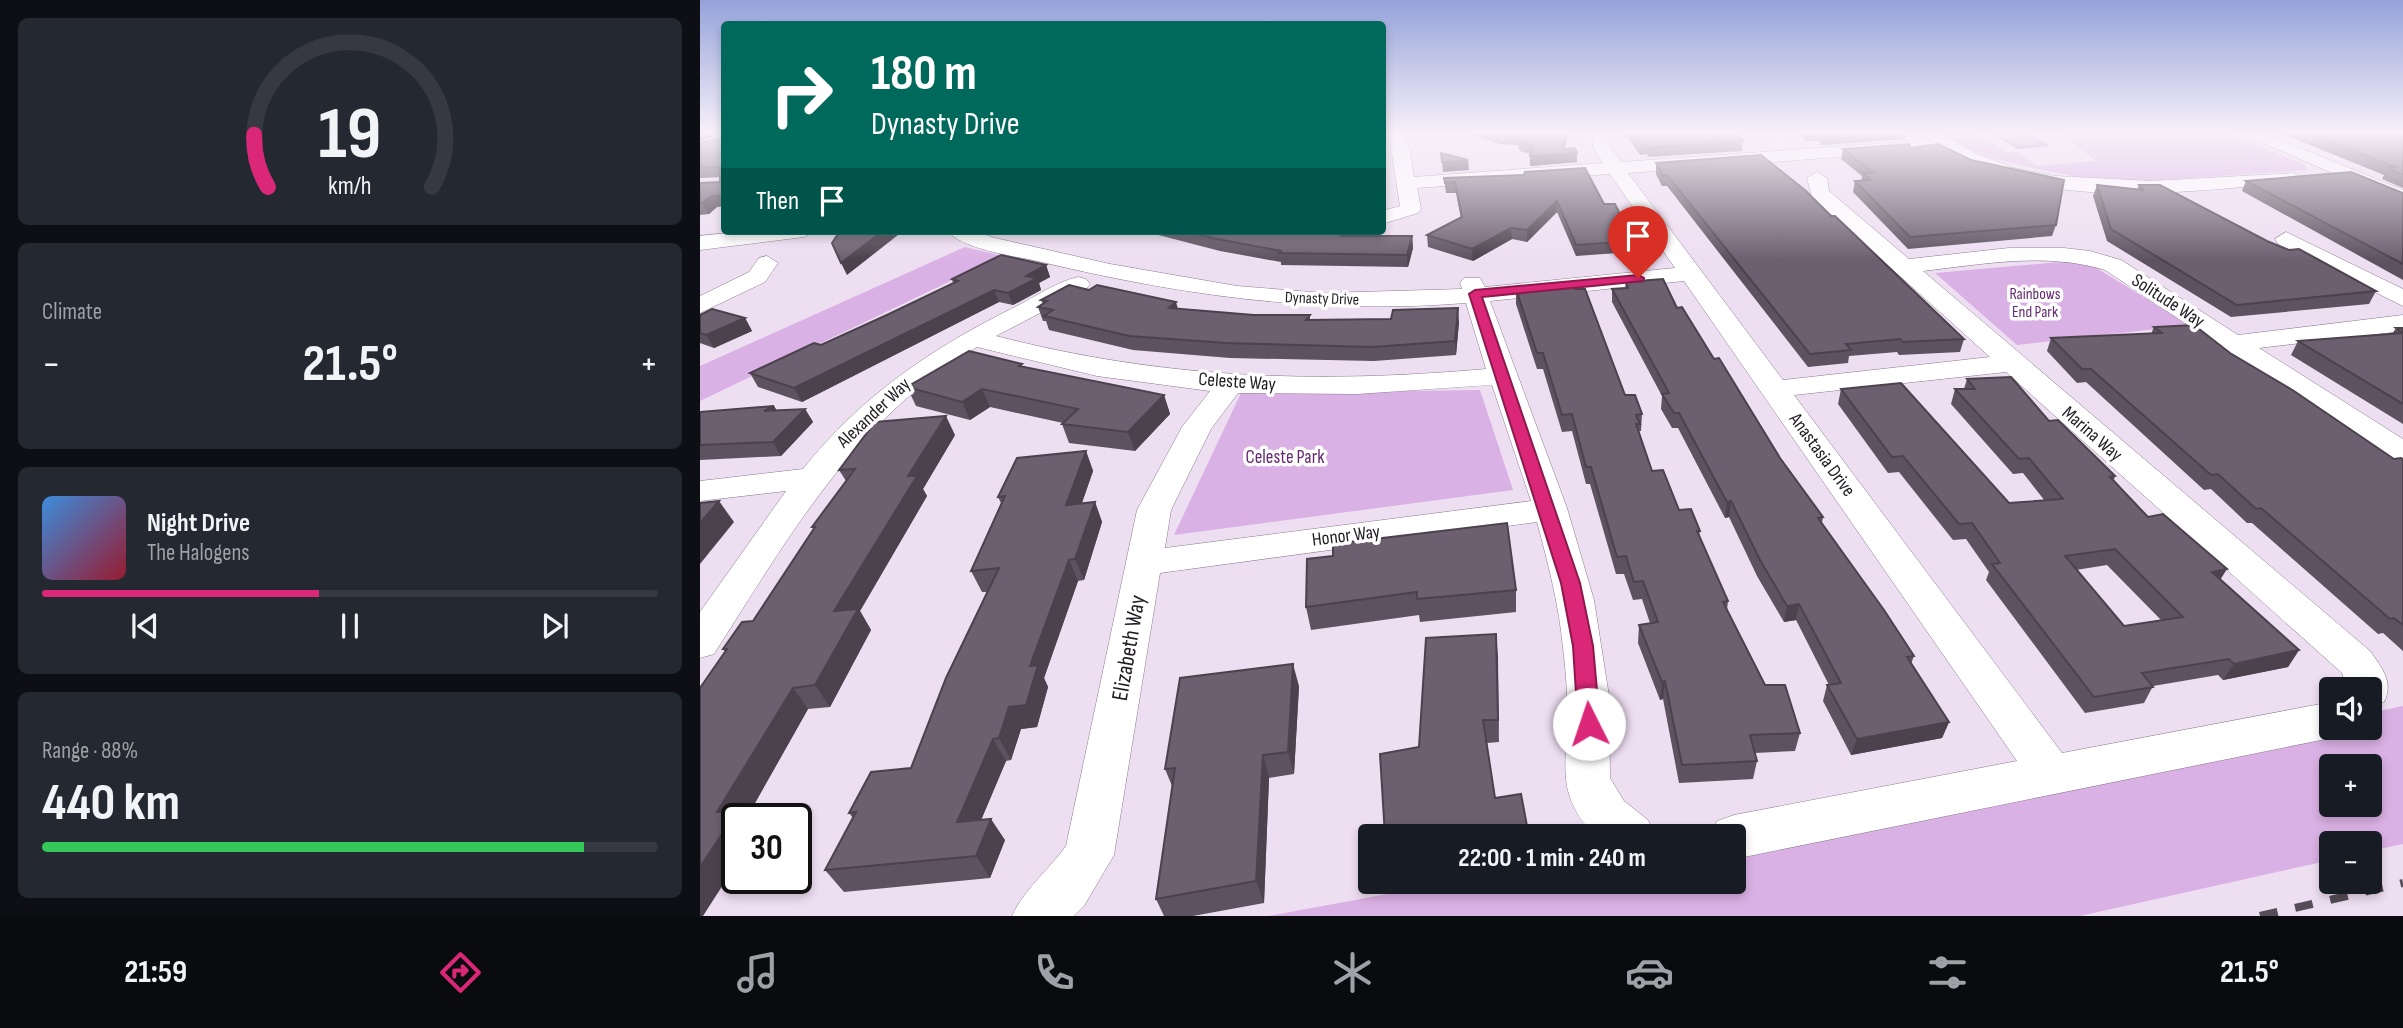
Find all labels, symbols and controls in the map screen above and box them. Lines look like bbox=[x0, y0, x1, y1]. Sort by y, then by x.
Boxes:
text: 180 m bbox=[871, 45, 977, 104]
icon: right bbox=[756, 49, 847, 140]
text: 19 bbox=[318, 92, 382, 180]
text: Dynasty Drive bbox=[871, 105, 1020, 144]
text: km/h bbox=[328, 171, 372, 202]
icon: arrive bbox=[813, 182, 851, 220]
text: Then bbox=[756, 186, 799, 217]
pin bbox=[1608, 206, 1668, 278]
icon: arrive bbox=[1619, 217, 1657, 255]
street label: Solitude Way bbox=[2127, 269, 2209, 333]
park label: Rainbows End Park bbox=[2009, 285, 2061, 322]
street label: Dynasty Drive bbox=[1285, 288, 1359, 310]
text: Climate bbox=[42, 298, 102, 326]
text: 21.5° bbox=[302, 333, 398, 396]
text: − bbox=[42, 342, 61, 387]
text: + bbox=[639, 342, 658, 387]
street label: Celeste Way bbox=[1198, 368, 1277, 396]
street label: Alexander Way bbox=[832, 373, 916, 454]
street label: Marina Way bbox=[2057, 402, 2127, 467]
street label: Anastasia Drive bbox=[1783, 408, 1860, 501]
park label: Celeste Park bbox=[1246, 446, 1325, 469]
text: Night Drive bbox=[147, 508, 250, 539]
street label: Honor Way bbox=[1311, 520, 1382, 552]
text: The Halogens bbox=[147, 539, 250, 567]
street label: Elizabeth Way bbox=[1106, 593, 1152, 703]
icon: previous bbox=[126, 607, 164, 645]
icon: pause bbox=[331, 607, 369, 645]
icon: next bbox=[536, 607, 574, 645]
map controls bbox=[2319, 677, 2382, 894]
button: sound bbox=[2319, 677, 2382, 740]
position arrow bbox=[1552, 687, 1626, 761]
text: Range · 88% bbox=[42, 737, 138, 765]
button: + bbox=[2319, 754, 2382, 817]
text: 440 km bbox=[42, 772, 180, 835]
speed limit sign: 30 bbox=[721, 803, 812, 894]
button: − bbox=[2319, 831, 2382, 894]
text: 22:00 · 1 min · 240 m bbox=[1458, 843, 1646, 874]
icon: directions bbox=[436, 948, 485, 997]
icon: music bbox=[733, 948, 782, 997]
icon: phone bbox=[1030, 948, 1079, 997]
icon: climate bbox=[1328, 948, 1377, 997]
icon: car bbox=[1625, 948, 1674, 997]
icon: filters bbox=[1923, 948, 1972, 997]
text: 21:59 bbox=[124, 953, 187, 992]
text: 21.5° bbox=[2220, 953, 2279, 992]

